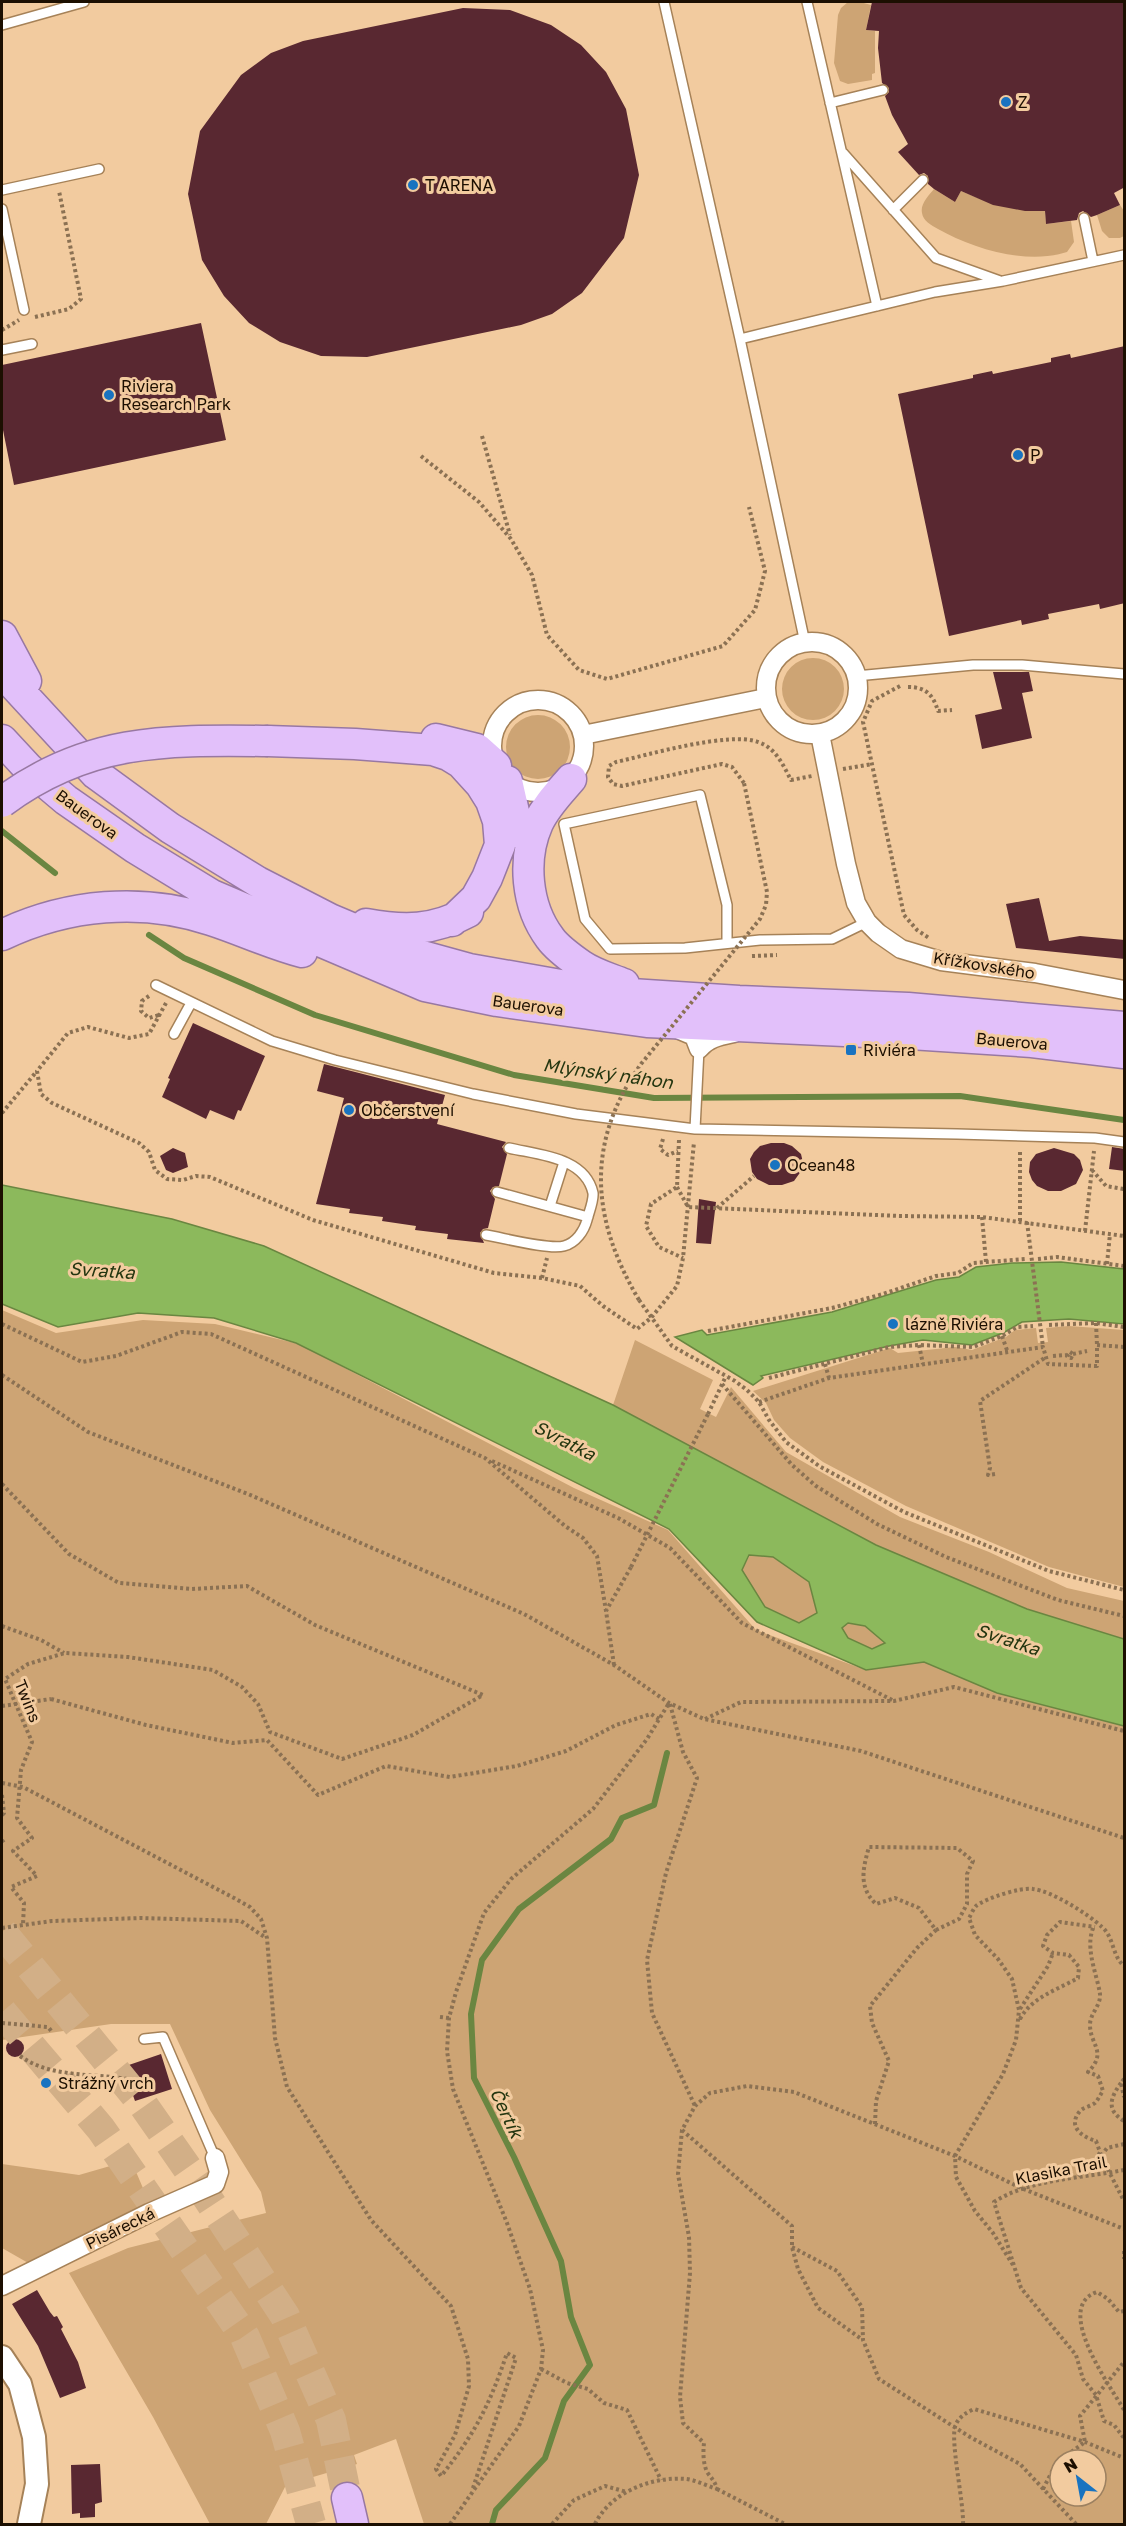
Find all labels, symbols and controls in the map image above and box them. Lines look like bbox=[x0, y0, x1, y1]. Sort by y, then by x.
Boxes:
place label: Z bbox=[1018, 92, 1028, 112]
marker: Z bbox=[999, 95, 1013, 109]
place label: T ARENA bbox=[425, 175, 493, 195]
marker: T ARENA bbox=[406, 178, 420, 192]
place label: Riviera Research Park bbox=[121, 376, 231, 414]
marker: Riviera Research Park bbox=[102, 388, 116, 402]
place label: P bbox=[1030, 445, 1040, 465]
marker: P bbox=[1011, 448, 1025, 462]
street label: Bauerova bbox=[52, 785, 122, 843]
street label: Křížkovského bbox=[932, 947, 1036, 983]
street label: Bauerova bbox=[491, 990, 565, 1020]
street label: Bauerova bbox=[975, 1028, 1049, 1054]
place label: Riviéra bbox=[863, 1040, 916, 1060]
marker: Riviéra bbox=[844, 1043, 858, 1057]
water label: Mlýnský náhon bbox=[542, 1053, 675, 1093]
place label: Občerstvení bbox=[361, 1100, 456, 1120]
marker: Občerstvení bbox=[342, 1103, 356, 1117]
place label: Ocean48 bbox=[787, 1155, 855, 1175]
marker: Ocean48 bbox=[768, 1158, 782, 1172]
water label: Svratka bbox=[69, 1257, 136, 1283]
place label: lázně Riviéra bbox=[905, 1314, 1003, 1334]
marker: lázně Riviéra bbox=[886, 1317, 900, 1331]
water label: Svratka bbox=[531, 1415, 600, 1465]
water label: Svratka bbox=[973, 1618, 1043, 1660]
street label: Twins bbox=[10, 1677, 46, 1725]
place label: Strážný vrch bbox=[58, 2073, 154, 2093]
marker: Strážný vrch bbox=[39, 2076, 53, 2090]
water label: Čertík bbox=[486, 2085, 529, 2143]
street label: Klasika Trail bbox=[1014, 2151, 1108, 2189]
street label: Pisárecká bbox=[82, 2203, 158, 2253]
north arrow bbox=[1048, 2448, 1108, 2508]
text: N bbox=[1060, 2453, 1081, 2477]

